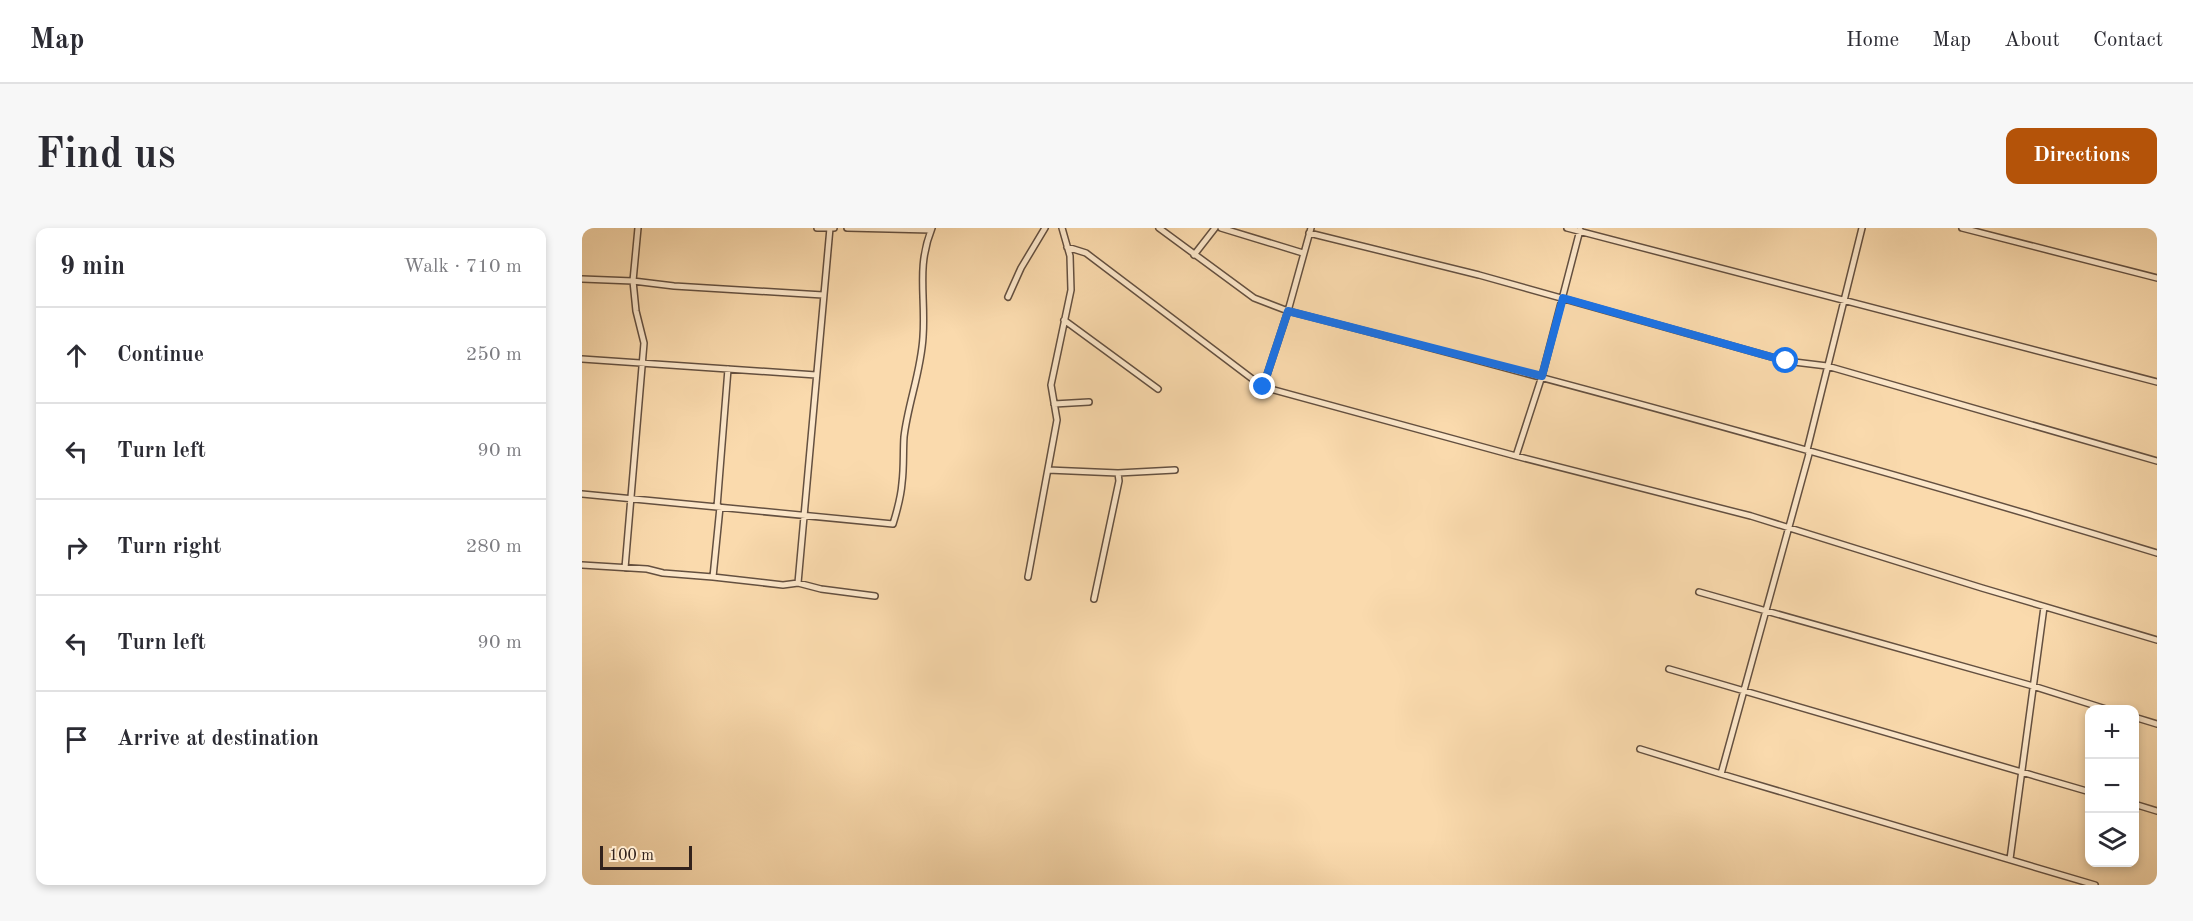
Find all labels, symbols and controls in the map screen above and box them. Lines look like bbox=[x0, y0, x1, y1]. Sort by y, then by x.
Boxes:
text: Map bbox=[30, 27, 84, 55]
text: Home bbox=[1846, 30, 1899, 51]
text: Map bbox=[1932, 30, 1971, 51]
text: About bbox=[2004, 30, 2060, 51]
text: Contact bbox=[2093, 30, 2163, 51]
button: Directions bbox=[2006, 128, 2157, 184]
text: Find us bbox=[36, 135, 175, 177]
text: 9 min bbox=[60, 254, 125, 280]
text: Walk · 710 m bbox=[403, 257, 522, 277]
icon: ahead bbox=[60, 339, 93, 372]
text: Continue bbox=[117, 344, 204, 366]
text: 250 m bbox=[466, 345, 522, 365]
route start bbox=[1772, 347, 1798, 373]
route end bbox=[1249, 373, 1275, 399]
icon: left bbox=[60, 435, 93, 468]
text: Turn left bbox=[117, 440, 206, 462]
text: 90 m bbox=[477, 441, 522, 461]
icon: right bbox=[60, 531, 93, 564]
text: Turn right bbox=[117, 536, 221, 558]
text: 280 m bbox=[466, 537, 522, 557]
icon: left bbox=[60, 627, 93, 660]
text: Turn left bbox=[117, 632, 206, 654]
text: 90 m bbox=[477, 633, 522, 653]
map controls bbox=[2085, 705, 2139, 867]
button: + bbox=[2085, 705, 2139, 759]
icon: arrive bbox=[60, 723, 93, 756]
text: Arrive at destination bbox=[117, 728, 319, 750]
button: − bbox=[2085, 759, 2139, 813]
button: layers bbox=[2085, 813, 2139, 867]
scale bar bbox=[600, 843, 692, 870]
text: 100 m bbox=[609, 848, 654, 864]

